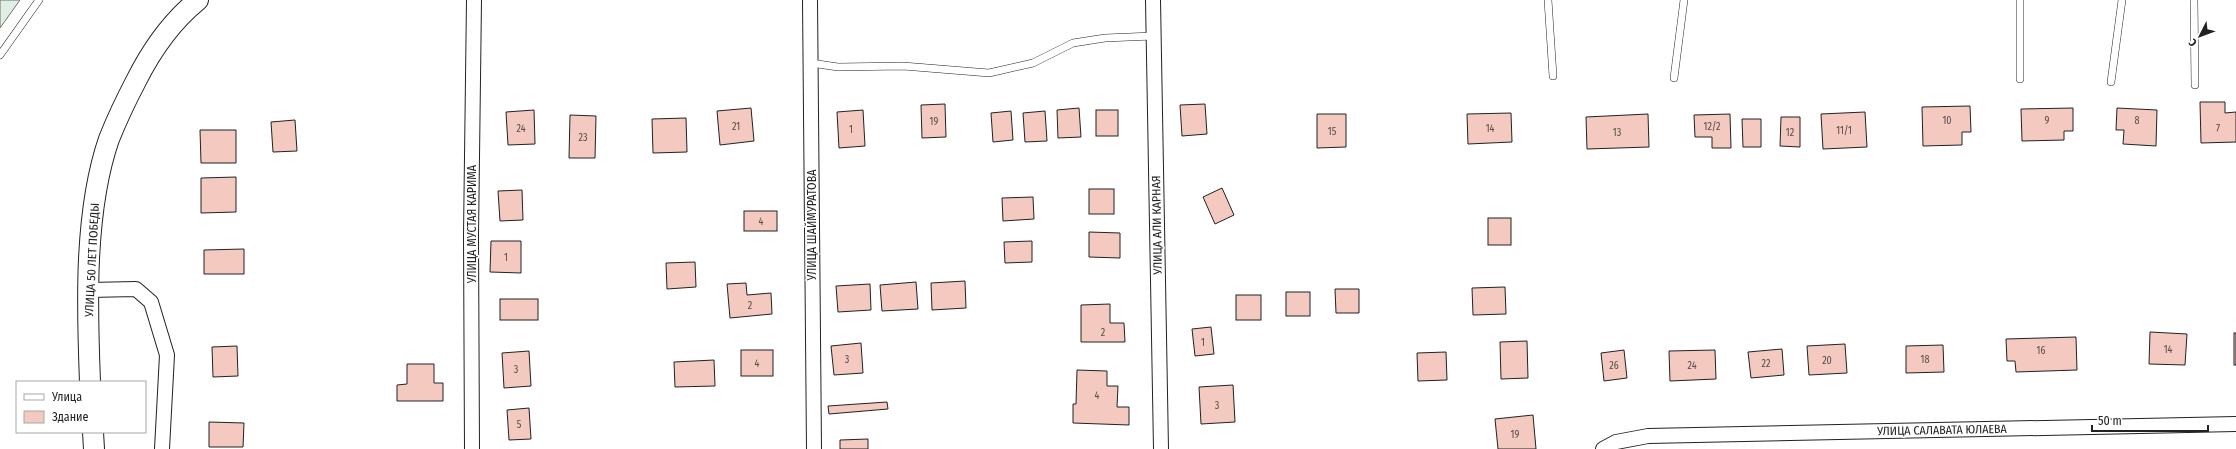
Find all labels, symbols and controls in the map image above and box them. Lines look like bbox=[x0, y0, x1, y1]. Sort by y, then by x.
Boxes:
north arrow bbox=[2180, 16, 2220, 56]
text: С bbox=[2186, 36, 2200, 49]
house number: 10 bbox=[1942, 115, 1952, 127]
house number: 9 bbox=[2045, 115, 2050, 127]
house number: 8 bbox=[2135, 115, 2140, 127]
house number: 19 bbox=[930, 116, 939, 128]
house number: 21 bbox=[732, 121, 740, 133]
house number: 12/2 bbox=[1704, 121, 1721, 133]
house number: 24 bbox=[516, 123, 526, 135]
house number: 14 bbox=[1486, 123, 1495, 135]
house number: 7 bbox=[2216, 123, 2220, 135]
house number: 1 bbox=[849, 124, 853, 136]
house number: 11/1 bbox=[1836, 125, 1852, 137]
house number: 15 bbox=[1328, 126, 1337, 138]
house number: 13 bbox=[1613, 127, 1622, 139]
house number: 12 bbox=[1786, 127, 1795, 139]
house number: 23 bbox=[579, 132, 588, 144]
street label: УЛИЦА МУСТАЯ КАРИМА bbox=[465, 164, 479, 284]
street label: УЛИЦА ШАЙМУРАТОВА bbox=[804, 169, 819, 281]
street label: УЛИЦА АЛИ КАРНАЯ bbox=[1149, 175, 1165, 276]
street label: УЛИЦА 50 ЛЕТ ПОБЕДЫ bbox=[82, 203, 102, 318]
house number: 4 bbox=[759, 216, 764, 228]
house number: 1 bbox=[504, 252, 508, 264]
house number: 2 bbox=[748, 300, 753, 312]
house number: 2 bbox=[1101, 327, 1106, 339]
house number: 1 bbox=[1201, 337, 1205, 349]
house number: 14 bbox=[2164, 344, 2173, 356]
house number: 16 bbox=[2037, 345, 2045, 357]
house number: 3 bbox=[845, 354, 850, 366]
house number: 18 bbox=[1921, 354, 1929, 366]
house number: 20 bbox=[1822, 355, 1832, 367]
house number: 4 bbox=[755, 358, 760, 370]
house number: 22 bbox=[1762, 358, 1771, 370]
house number: 26 bbox=[1609, 360, 1619, 372]
house number: 24 bbox=[1687, 360, 1697, 372]
house number: 3 bbox=[514, 364, 519, 376]
legend bbox=[16, 381, 146, 433]
text: Улица bbox=[51, 390, 82, 404]
house number: 4 bbox=[1095, 390, 1100, 402]
house number: 3 bbox=[1215, 400, 1220, 412]
scale bar bbox=[2092, 407, 2208, 433]
text: Здание bbox=[52, 410, 88, 424]
text: 50 m bbox=[2098, 414, 2122, 428]
house number: 5 bbox=[517, 419, 522, 431]
street label: УЛИЦА САЛАВАТА ЮЛАЕВА bbox=[1876, 422, 2008, 438]
house number: 19 bbox=[1511, 429, 1520, 441]

